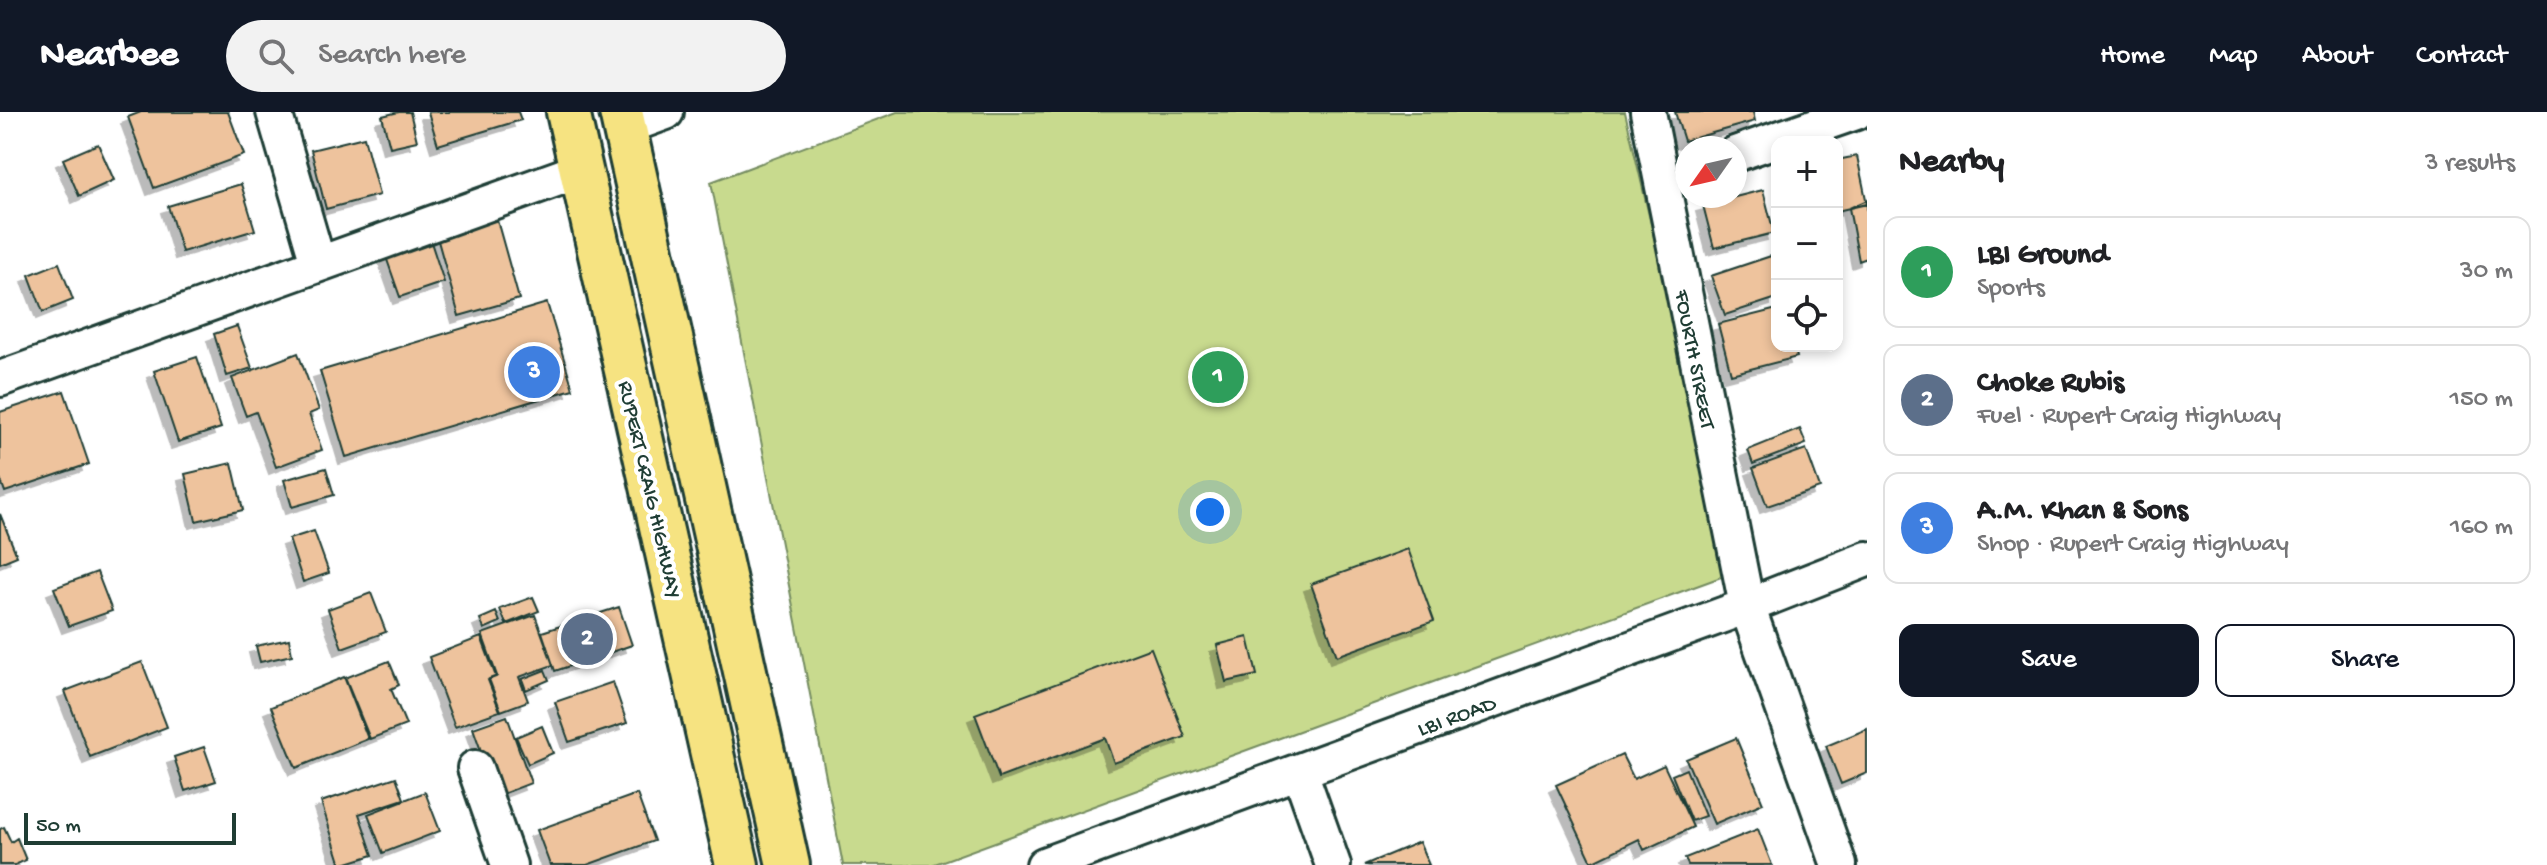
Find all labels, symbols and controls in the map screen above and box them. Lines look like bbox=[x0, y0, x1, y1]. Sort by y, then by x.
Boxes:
search box bbox=[226, 20, 786, 92]
text: Nearbee bbox=[40, 34, 178, 78]
icon: search bbox=[254, 34, 298, 78]
text: Search here bbox=[318, 39, 466, 74]
text: Home bbox=[2100, 40, 2165, 73]
text: Map bbox=[2209, 40, 2258, 73]
text: About bbox=[2302, 40, 2372, 73]
text: Contact bbox=[2416, 40, 2507, 73]
north arrow bbox=[1675, 136, 1747, 208]
map controls bbox=[1771, 136, 1843, 352]
button: + bbox=[1771, 136, 1843, 208]
text: Nearby bbox=[1899, 144, 2004, 184]
text: 3 results bbox=[2425, 149, 2515, 180]
button: − bbox=[1771, 208, 1843, 280]
text: LBI Ground bbox=[1977, 239, 2109, 274]
text: 1 bbox=[1922, 257, 1932, 288]
text: 30 m bbox=[2460, 257, 2513, 288]
text: Sports bbox=[1977, 274, 2045, 305]
button: locate bbox=[1771, 280, 1843, 352]
street label: FOURTH STREET bbox=[1667, 287, 1720, 433]
pin: 3 bbox=[508, 342, 560, 402]
pin: 1 bbox=[1192, 347, 1244, 407]
text: Choke Rubis bbox=[1977, 367, 2124, 402]
street label: RUPERT CRAIG HIGHWAY bbox=[610, 379, 686, 601]
text: 2 bbox=[1921, 385, 1933, 416]
text: 150 m bbox=[2449, 385, 2513, 416]
text: Fuel · Rupert Craig Highway bbox=[1977, 402, 2281, 433]
your location bbox=[1190, 492, 1230, 532]
text: A.M. Khan & Sons bbox=[1977, 495, 2188, 530]
text: 3 bbox=[1920, 513, 1934, 544]
text: 160 m bbox=[2450, 513, 2513, 544]
text: Shop · Rupert Craig Highway bbox=[1977, 530, 2289, 561]
pin: 2 bbox=[561, 609, 613, 669]
button: Save bbox=[1899, 624, 2199, 697]
button: Share bbox=[2215, 624, 2515, 697]
street label: LBI ROAD bbox=[1414, 691, 1501, 744]
scale bar bbox=[24, 809, 236, 845]
text: 50 m bbox=[36, 814, 81, 840]

